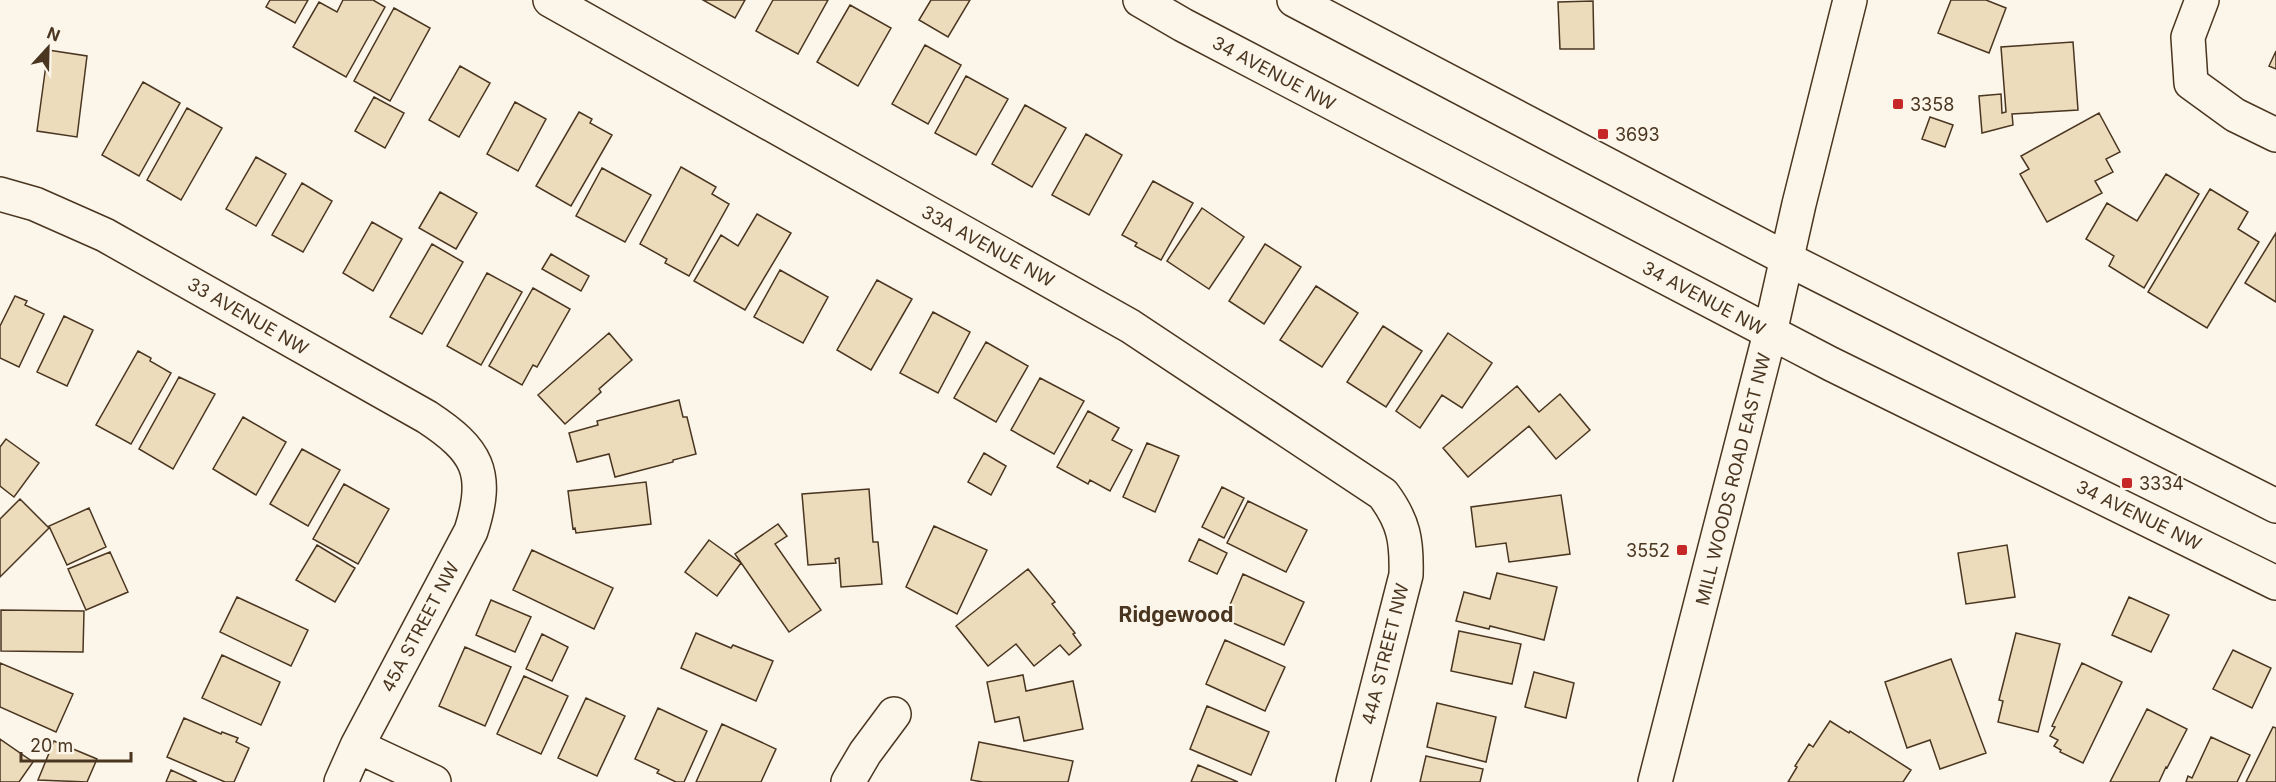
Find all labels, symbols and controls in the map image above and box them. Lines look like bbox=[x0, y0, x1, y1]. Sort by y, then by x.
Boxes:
north arrow bbox=[18, 18, 78, 78]
text: N bbox=[44, 23, 63, 46]
street label: 34 AVENUE NW bbox=[1209, 32, 1339, 114]
place label: 3358 bbox=[1910, 94, 1954, 115]
marker: 3358 bbox=[1891, 97, 1905, 111]
place label: 3693 bbox=[1615, 124, 1660, 145]
marker: 3693 bbox=[1596, 127, 1610, 141]
street label: 33A AVENUE NW bbox=[918, 201, 1058, 291]
street label: 34 AVENUE NW bbox=[1639, 257, 1769, 339]
street label: 33 AVENUE NW bbox=[184, 273, 312, 359]
street label: MILL WOODS ROAD EAST NW bbox=[1691, 350, 1775, 607]
place label: 3334 bbox=[2139, 473, 2184, 494]
street label: 34 AVENUE NW bbox=[2073, 476, 2205, 554]
marker: 3334 bbox=[2120, 476, 2134, 490]
place label: 3552 bbox=[1626, 540, 1670, 561]
marker: 3552 bbox=[1675, 543, 1689, 557]
street label: 45A STREET NW bbox=[377, 558, 463, 696]
street label: 44A STREET NW bbox=[1357, 581, 1413, 727]
district label: Ridgewood bbox=[1119, 602, 1233, 627]
scale bar bbox=[21, 725, 130, 763]
text: 20 m bbox=[30, 735, 73, 756]

